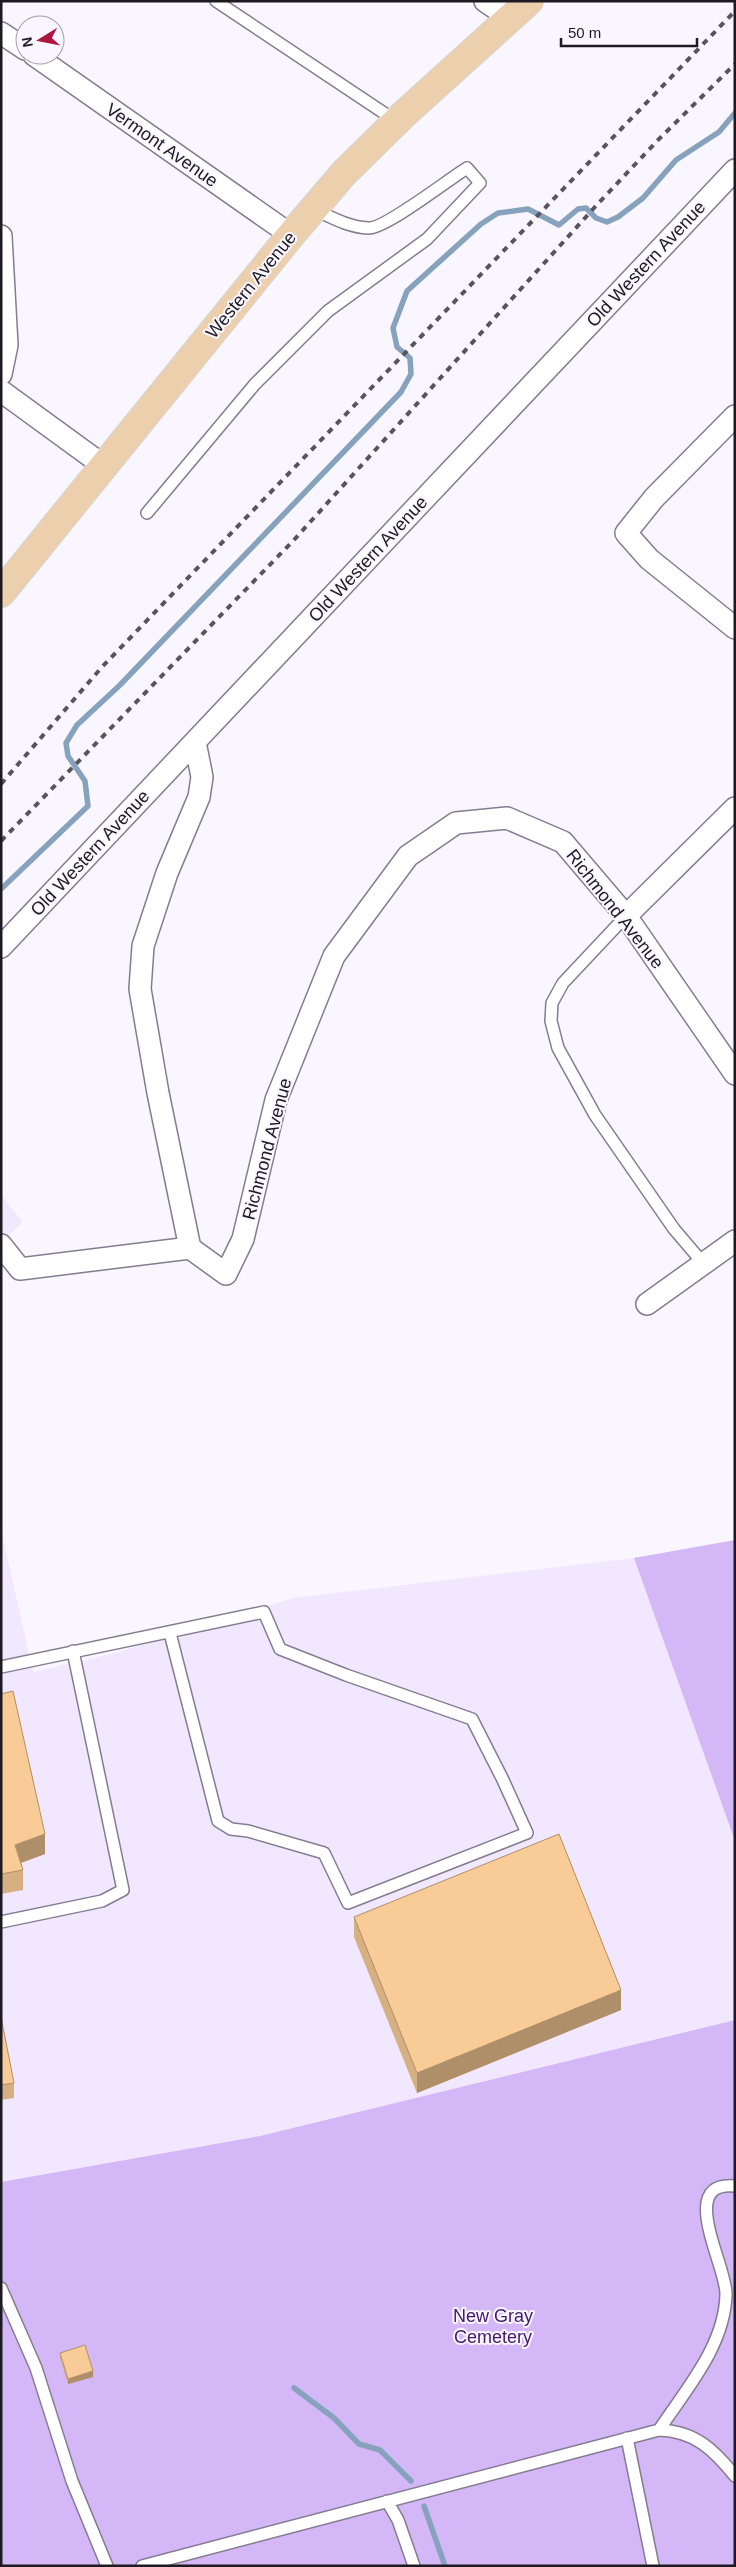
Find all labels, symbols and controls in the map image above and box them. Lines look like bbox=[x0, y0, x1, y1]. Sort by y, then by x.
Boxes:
north arrow bbox=[15, 15, 65, 65]
scale bar bbox=[561, 15, 697, 47]
text: 50 m bbox=[568, 24, 601, 41]
text: N bbox=[18, 36, 36, 49]
street label: Vermont Avenue bbox=[102, 99, 222, 191]
street label: Old Western Avenue bbox=[583, 197, 709, 331]
street label: Western Avenue bbox=[202, 228, 300, 342]
street label: Old Western Avenue bbox=[305, 492, 431, 626]
street label: Old Western Avenue bbox=[27, 786, 153, 920]
street label: Richmond Avenue bbox=[562, 845, 668, 973]
street label: Richmond Avenue bbox=[238, 1076, 296, 1222]
park label: New Gray Cemetery bbox=[453, 2306, 533, 2347]

